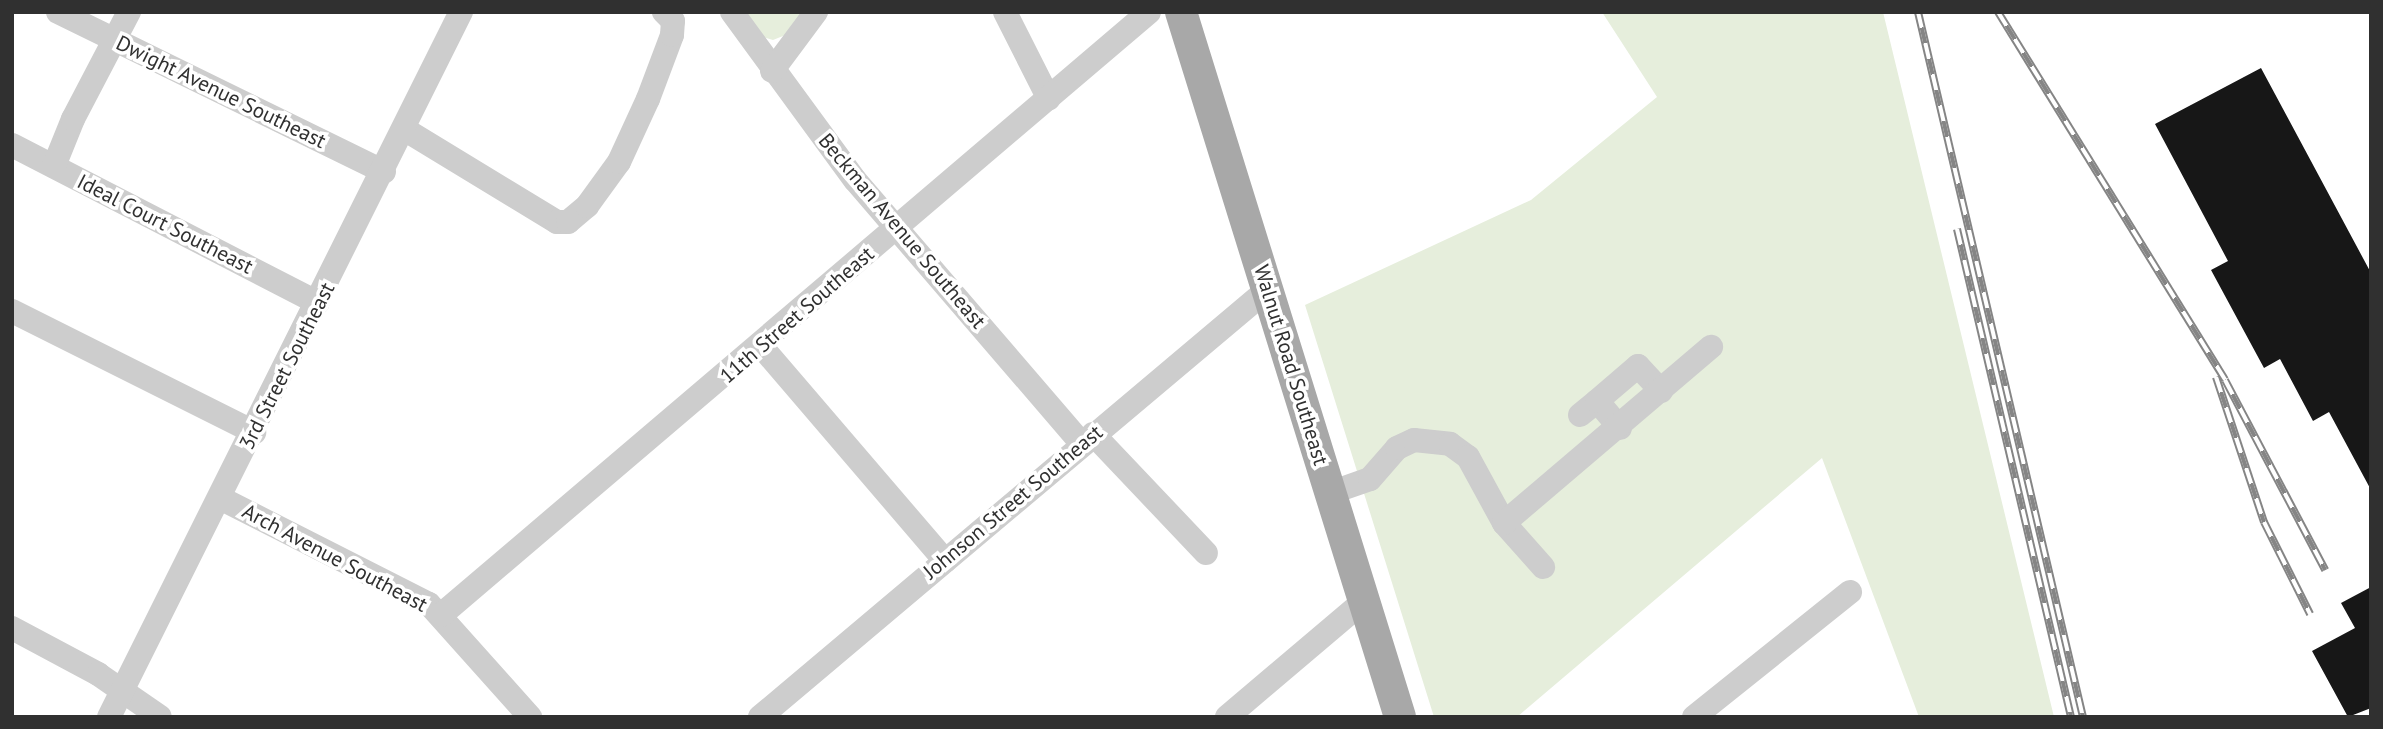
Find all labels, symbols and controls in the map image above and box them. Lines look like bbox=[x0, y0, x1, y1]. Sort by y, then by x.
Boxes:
street label: Dwight Avenue Southeast bbox=[112, 30, 330, 154]
street label: Beckman Avenue Southeast bbox=[813, 128, 991, 334]
street label: Ideal Court Southeast bbox=[73, 169, 257, 279]
street label: 11th Street Southeast bbox=[715, 241, 879, 389]
street label: Walnut Road Southeast bbox=[1249, 262, 1333, 468]
street label: 3rd Street Southeast bbox=[234, 278, 340, 454]
street label: Johnson Street Southeast bbox=[918, 420, 1108, 584]
street label: Arch Avenue Southeast bbox=[238, 498, 432, 618]

